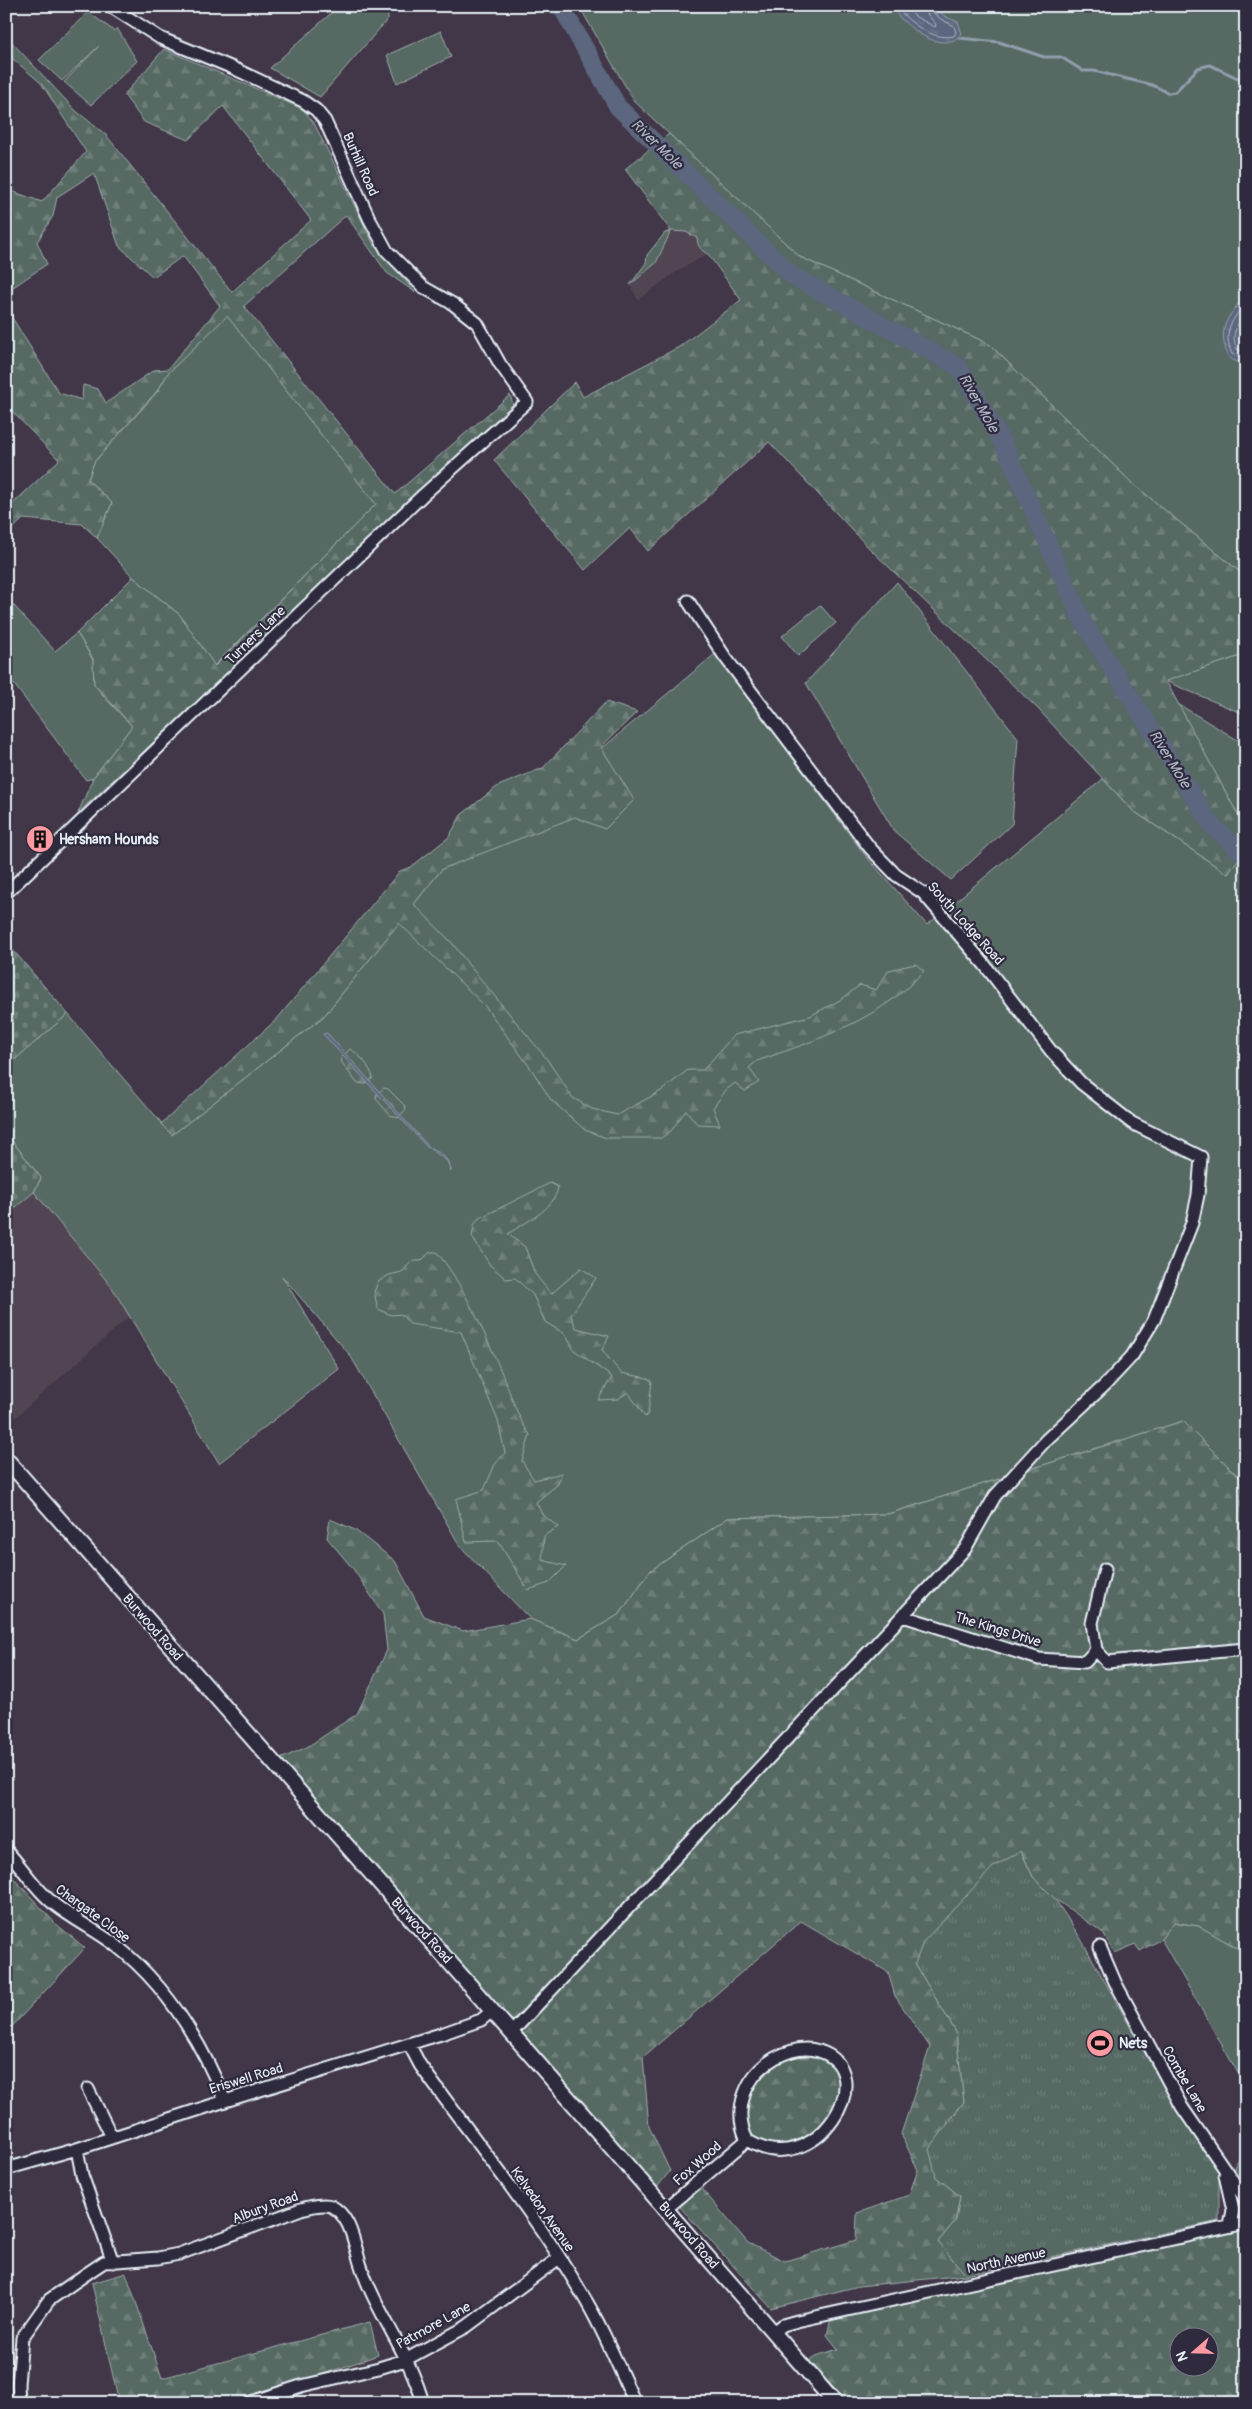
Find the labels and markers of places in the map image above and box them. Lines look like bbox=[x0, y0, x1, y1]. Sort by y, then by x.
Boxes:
building icon: Hersham Hounds bbox=[25, 824, 55, 854]
place label: Hersham Hounds bbox=[59, 831, 159, 848]
sports icon: Nets bbox=[1085, 2028, 1115, 2058]
place label: Nets bbox=[1119, 2035, 1148, 2052]

